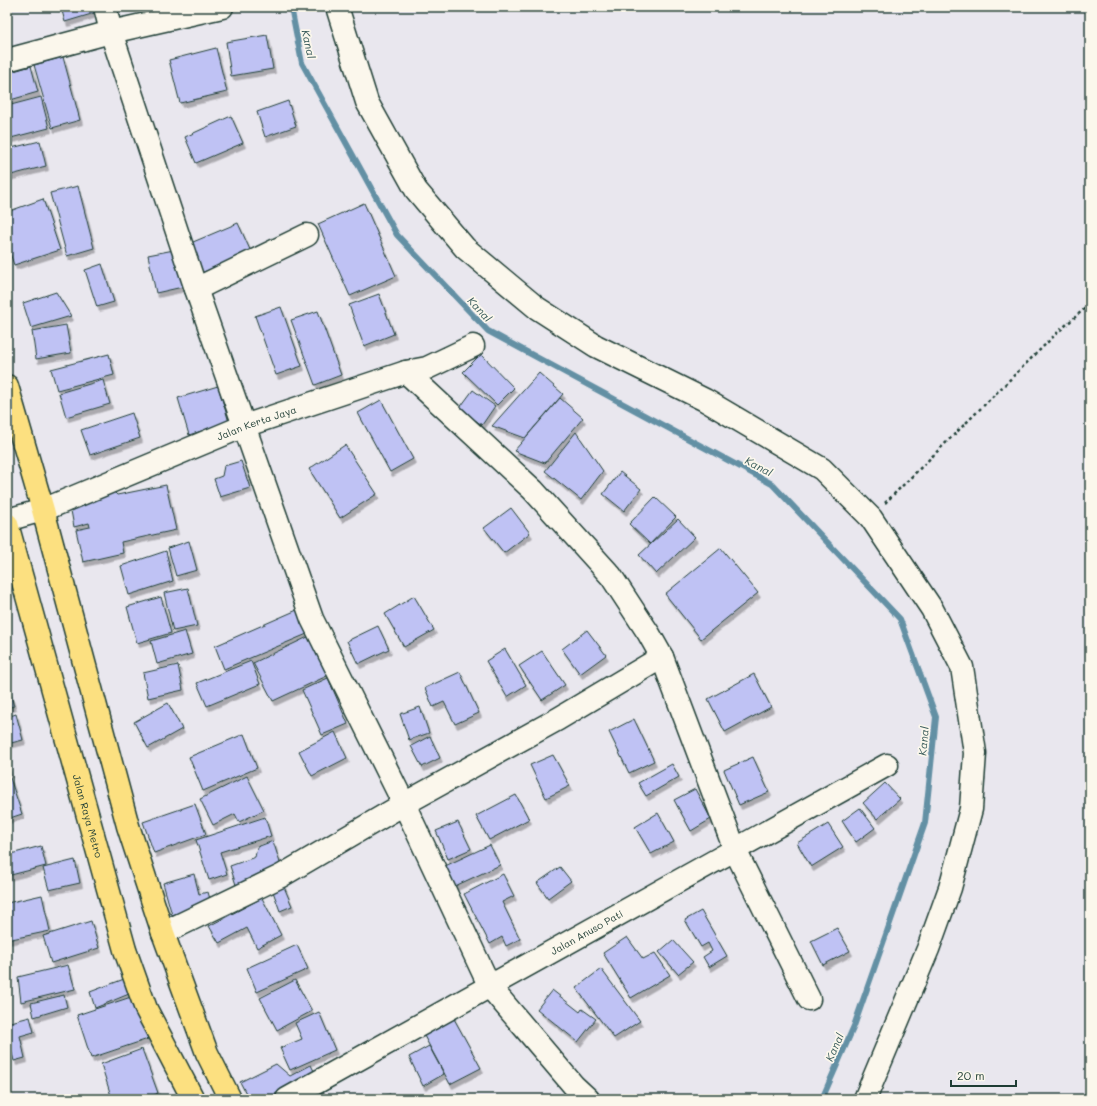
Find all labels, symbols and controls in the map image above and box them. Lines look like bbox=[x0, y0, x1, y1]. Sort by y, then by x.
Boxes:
water label: Kanal bbox=[299, 28, 319, 60]
water label: Kanal bbox=[465, 293, 496, 325]
street label: Jalan Kerta Jaya bbox=[215, 402, 298, 444]
water label: Kanal bbox=[743, 453, 776, 480]
water label: Kanal bbox=[914, 726, 932, 756]
street label: Jalan Raya Metro bbox=[70, 773, 106, 859]
street label: Jalan Anuso Pati bbox=[548, 906, 625, 958]
water label: Kanal bbox=[821, 1030, 847, 1063]
scale bar bbox=[951, 1062, 1016, 1088]
text: 20 m bbox=[957, 1067, 985, 1083]

